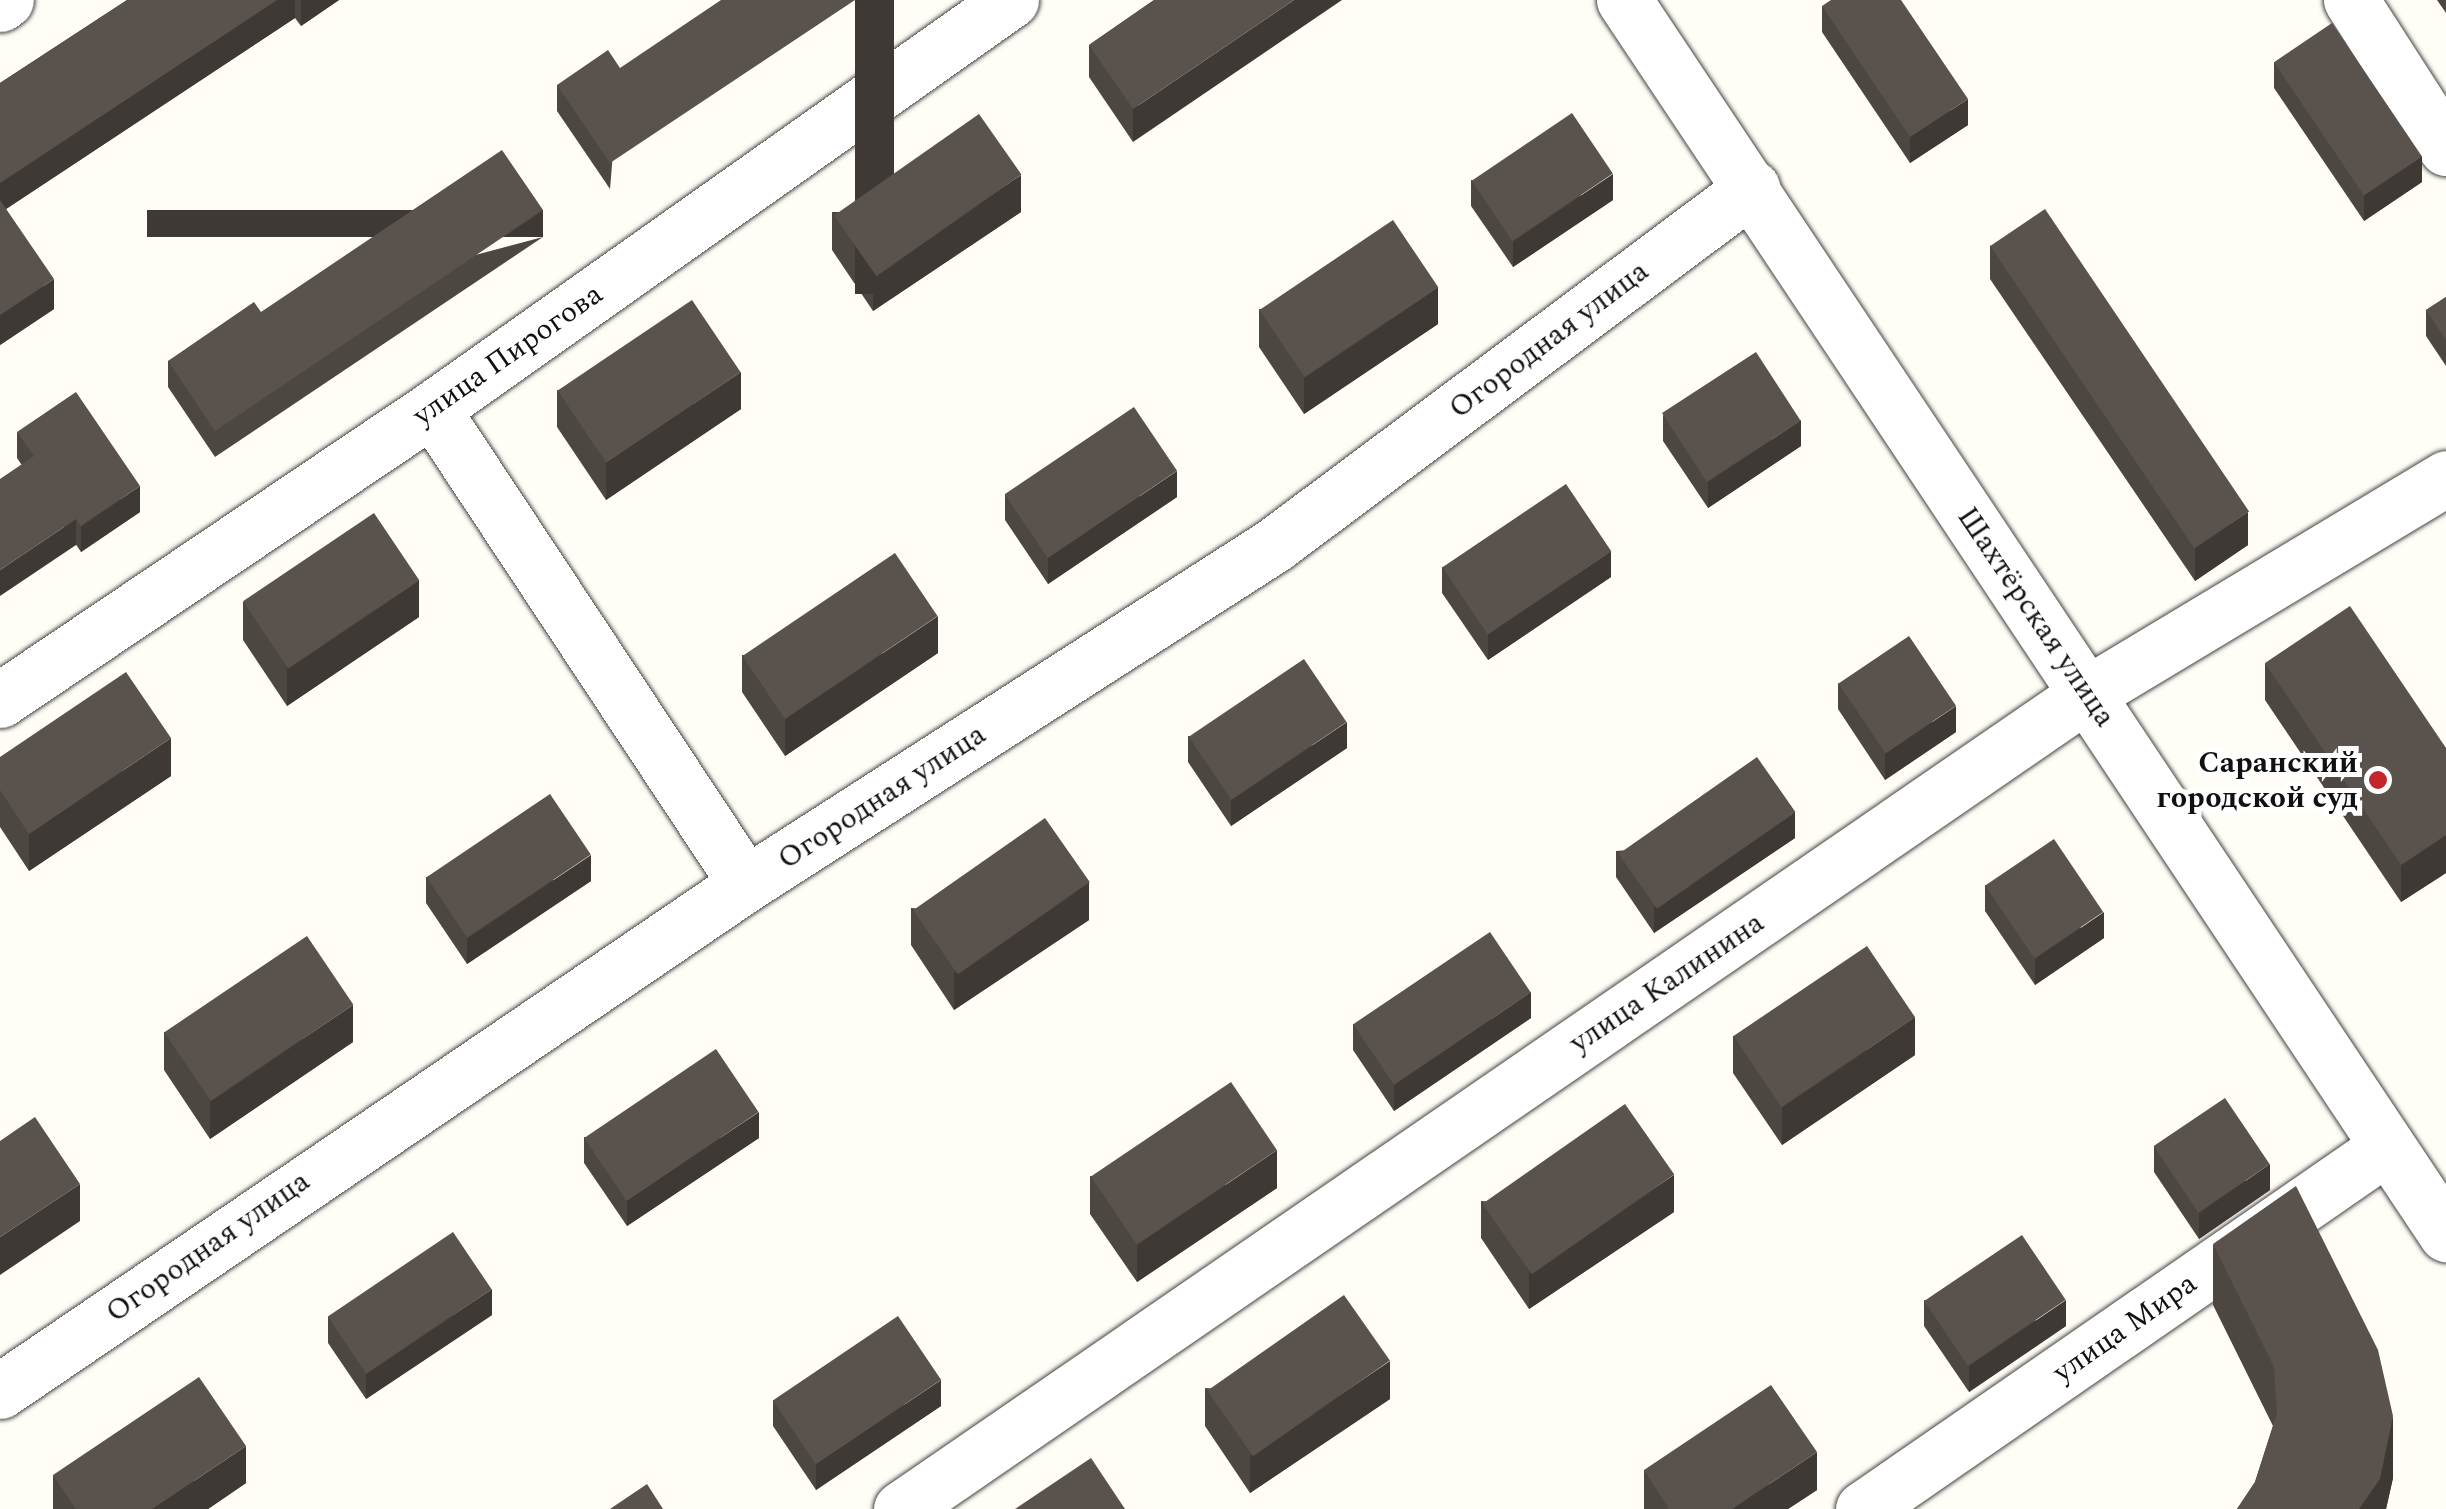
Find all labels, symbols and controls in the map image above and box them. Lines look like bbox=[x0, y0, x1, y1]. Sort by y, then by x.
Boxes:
street label: Огородная улица bbox=[1442, 253, 1656, 427]
street label: улица Пирогова bbox=[406, 276, 610, 434]
street label: Шахтёрская улица bbox=[1949, 500, 2123, 734]
street label: Огородная улица bbox=[771, 716, 993, 878]
place label: Саранский городской суд bbox=[2156, 745, 2358, 816]
marker: Саранский городской суд bbox=[2367, 769, 2389, 791]
street label: улица Калинина bbox=[1563, 905, 1771, 1061]
street label: Огородная улица bbox=[99, 1163, 317, 1331]
street label: улица Мира bbox=[2046, 1265, 2204, 1391]

